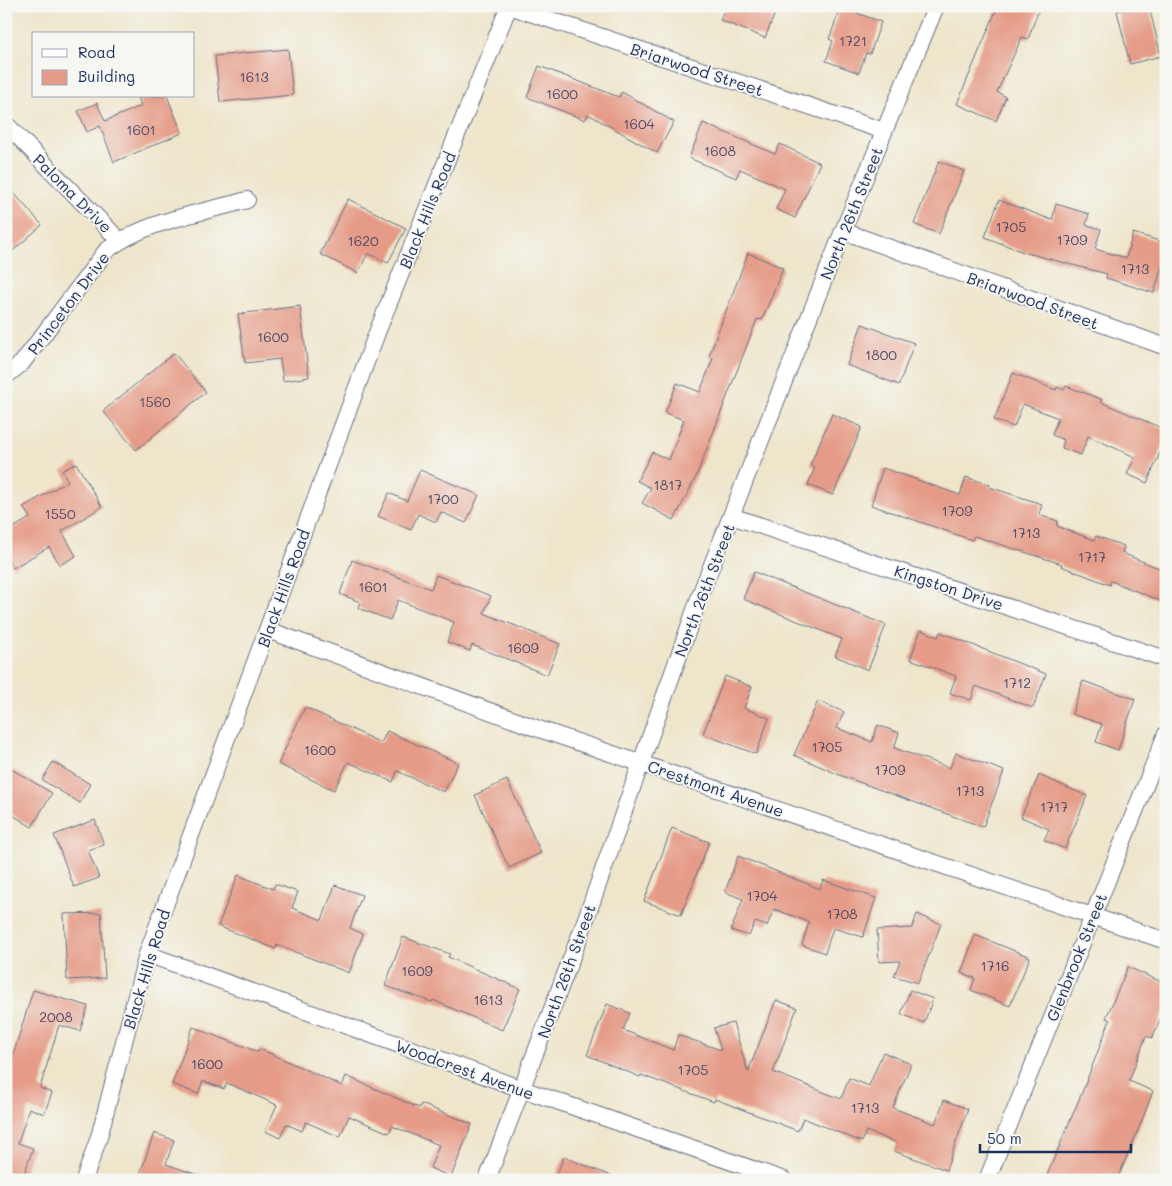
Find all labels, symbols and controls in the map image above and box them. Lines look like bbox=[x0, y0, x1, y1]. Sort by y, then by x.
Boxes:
house number: 1721 bbox=[839, 31, 867, 50]
legend bbox=[32, 32, 195, 98]
street label: Briarwood Street bbox=[628, 38, 766, 100]
text: Road bbox=[78, 42, 115, 62]
text: Building bbox=[78, 66, 135, 86]
house number: 1613 bbox=[239, 67, 269, 86]
house number: 1600 bbox=[546, 84, 578, 103]
house number: 1604 bbox=[623, 114, 656, 133]
house number: 1601 bbox=[126, 120, 156, 139]
house number: 1608 bbox=[704, 141, 736, 160]
street label: North 26th Street bbox=[815, 144, 887, 282]
street label: Paloma Drive bbox=[29, 149, 117, 237]
street label: Black Hills Road bbox=[394, 149, 460, 271]
house number: 1705 bbox=[996, 217, 1026, 236]
house number: 1709 bbox=[1057, 230, 1087, 249]
house number: 1620 bbox=[347, 231, 379, 250]
street label: Princeton Drive bbox=[22, 247, 114, 359]
house number: 1713 bbox=[1121, 259, 1149, 278]
street label: Briarwood Street bbox=[964, 266, 1102, 334]
house number: 1600 bbox=[257, 327, 289, 346]
house number: 1800 bbox=[865, 345, 897, 364]
house number: 1560 bbox=[139, 392, 171, 411]
house number: 1817 bbox=[654, 475, 683, 494]
house number: 1700 bbox=[427, 489, 459, 508]
house number: 1709 bbox=[942, 501, 972, 520]
house number: 1550 bbox=[44, 504, 76, 523]
street label: North 26th Street bbox=[669, 520, 739, 660]
house number: 1713 bbox=[1012, 523, 1040, 542]
street label: Black Hills Road bbox=[252, 526, 314, 650]
house number: 1717 bbox=[1078, 547, 1106, 566]
street label: Kingston Drive bbox=[892, 560, 1006, 614]
house number: 1601 bbox=[358, 577, 388, 596]
house number: 1609 bbox=[507, 638, 539, 657]
house number: 1712 bbox=[1003, 673, 1031, 692]
house number: 1705 bbox=[812, 737, 842, 756]
house number: 1600 bbox=[304, 740, 336, 759]
street label: Crestmont Avenue bbox=[645, 755, 787, 821]
house number: 1709 bbox=[875, 760, 905, 779]
house number: 1713 bbox=[956, 781, 984, 800]
house number: 1717 bbox=[1040, 797, 1068, 816]
house number: 1704 bbox=[747, 886, 778, 905]
street label: Glenbrook Street bbox=[1041, 890, 1111, 1024]
street label: North 26th Street bbox=[532, 901, 600, 1041]
house number: 1708 bbox=[826, 904, 858, 923]
street label: Black Hills Road bbox=[118, 907, 174, 1031]
house number: 1716 bbox=[981, 956, 1009, 975]
house number: 1609 bbox=[401, 961, 433, 980]
house number: 1613 bbox=[473, 990, 503, 1009]
house number: 2008 bbox=[39, 1007, 73, 1026]
street label: Woodcrest Avenue bbox=[393, 1034, 537, 1104]
house number: 1600 bbox=[191, 1054, 223, 1073]
house number: 1705 bbox=[678, 1060, 708, 1079]
house number: 1713 bbox=[851, 1098, 879, 1117]
scale bar bbox=[980, 1121, 1131, 1153]
text: 50 m bbox=[987, 1128, 1022, 1148]

